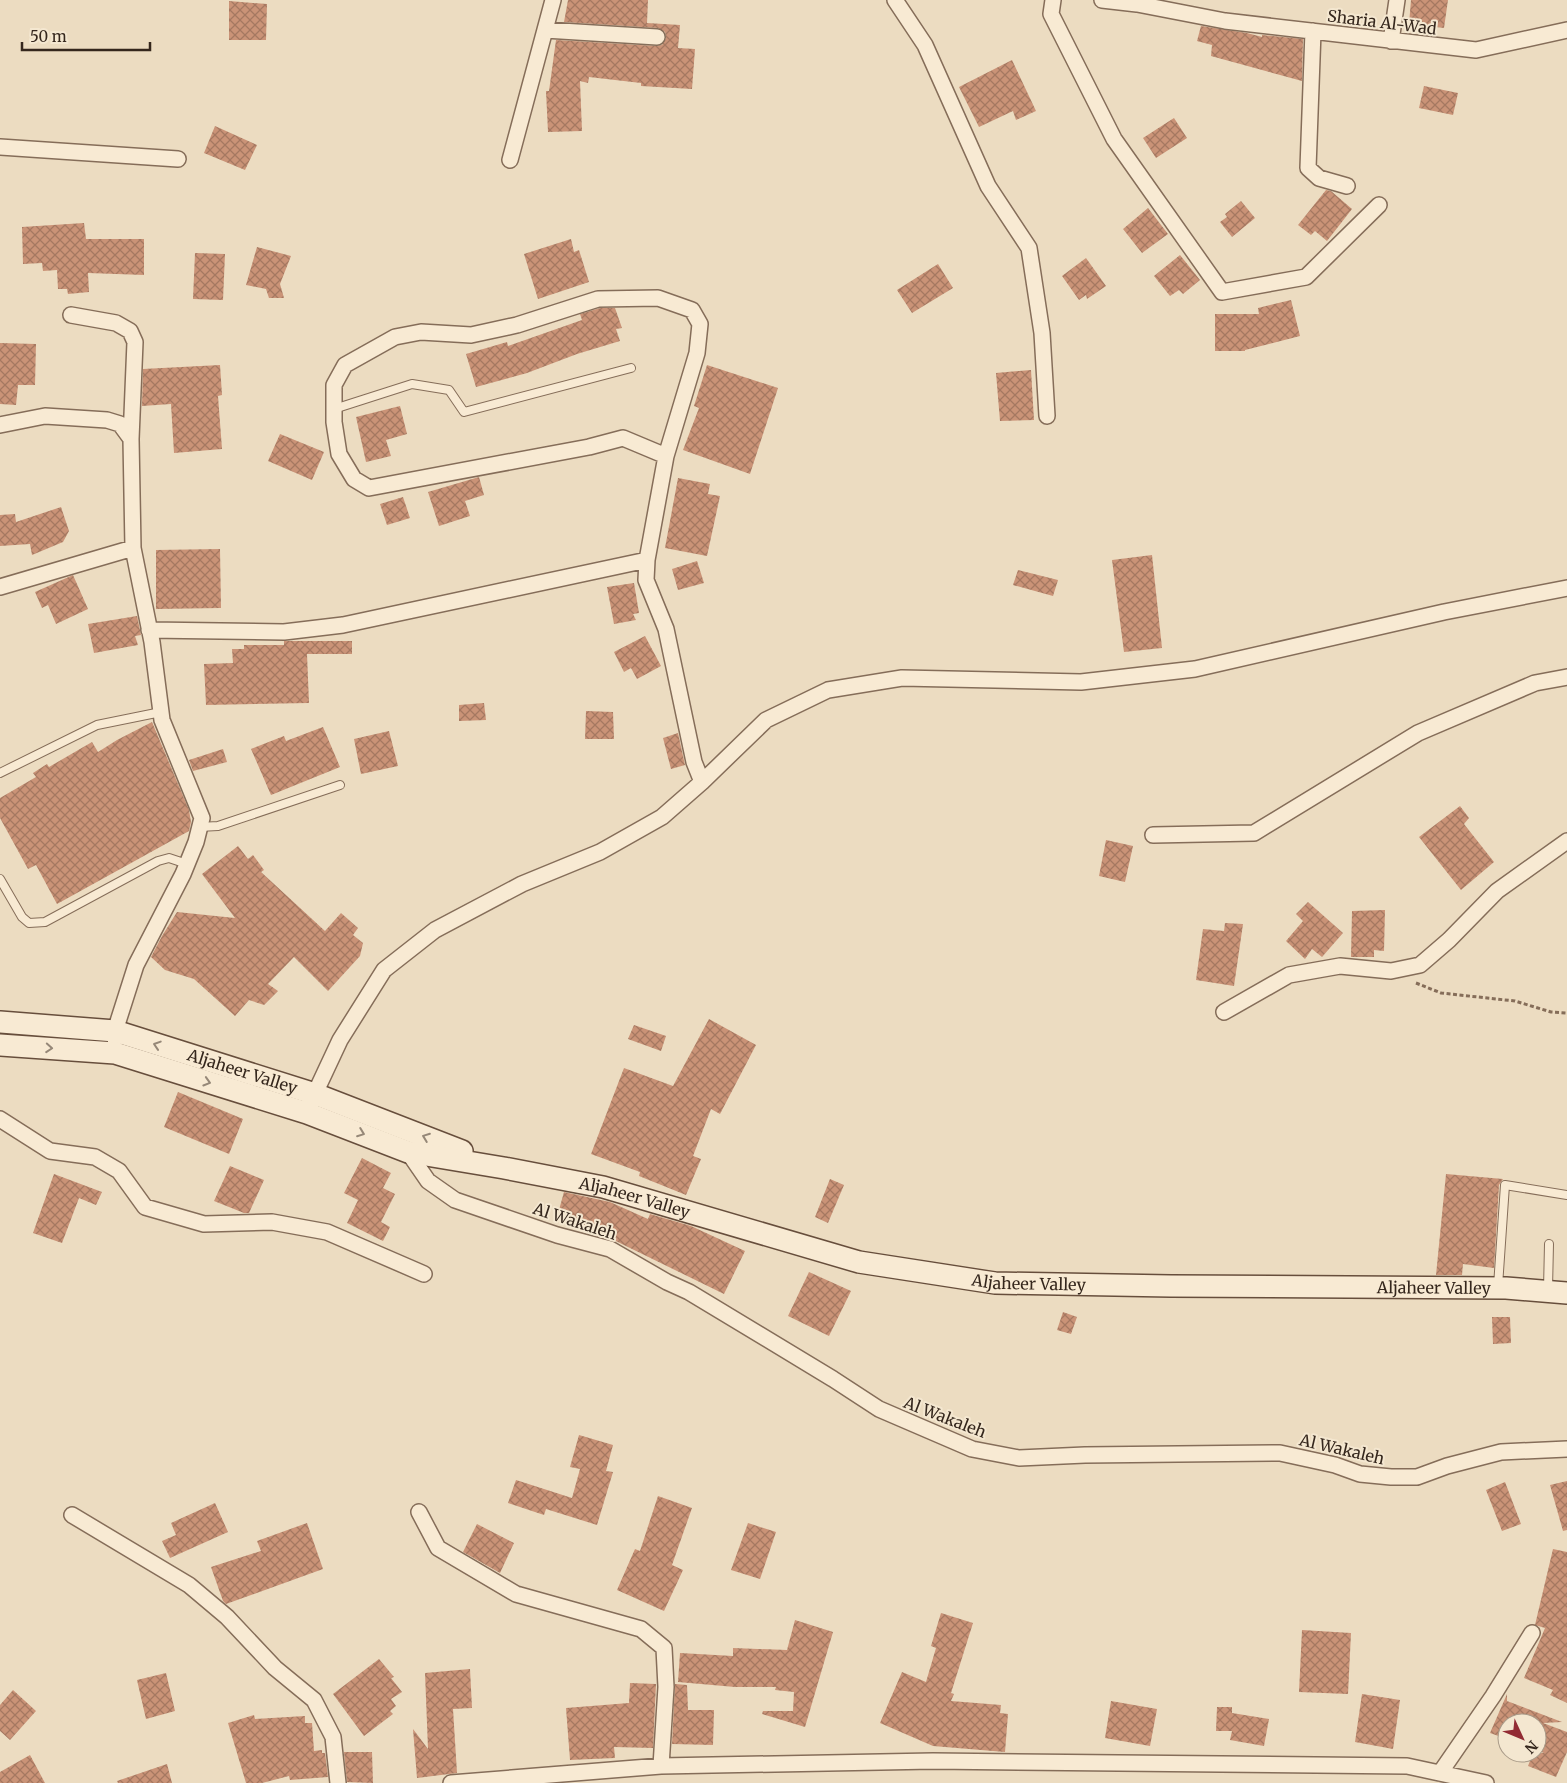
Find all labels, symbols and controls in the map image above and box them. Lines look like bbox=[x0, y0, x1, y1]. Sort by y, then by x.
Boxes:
street label: Sharia Al-Wad bbox=[1326, 5, 1438, 39]
scale bar bbox=[22, 20, 150, 52]
text: 50 m bbox=[30, 27, 67, 46]
one-way arrow bbox=[153, 1040, 161, 1050]
one-way arrow bbox=[45, 1043, 53, 1054]
street label: Aljaheer Valley bbox=[184, 1044, 301, 1098]
one-way arrow bbox=[202, 1076, 210, 1086]
one-way arrow bbox=[356, 1128, 364, 1138]
one-way arrow bbox=[422, 1133, 431, 1144]
street label: Aljaheer Valley bbox=[577, 1172, 693, 1222]
street label: Al Wakaleh bbox=[530, 1198, 620, 1244]
street label: Aljaheer Valley bbox=[969, 1269, 1087, 1295]
street label: Aljaheer Valley bbox=[1376, 1277, 1492, 1298]
street label: Al Wakaleh bbox=[900, 1392, 989, 1442]
street label: Al Wakaleh bbox=[1297, 1429, 1387, 1469]
north arrow bbox=[1497, 1713, 1547, 1763]
text: N bbox=[1521, 1737, 1542, 1757]

